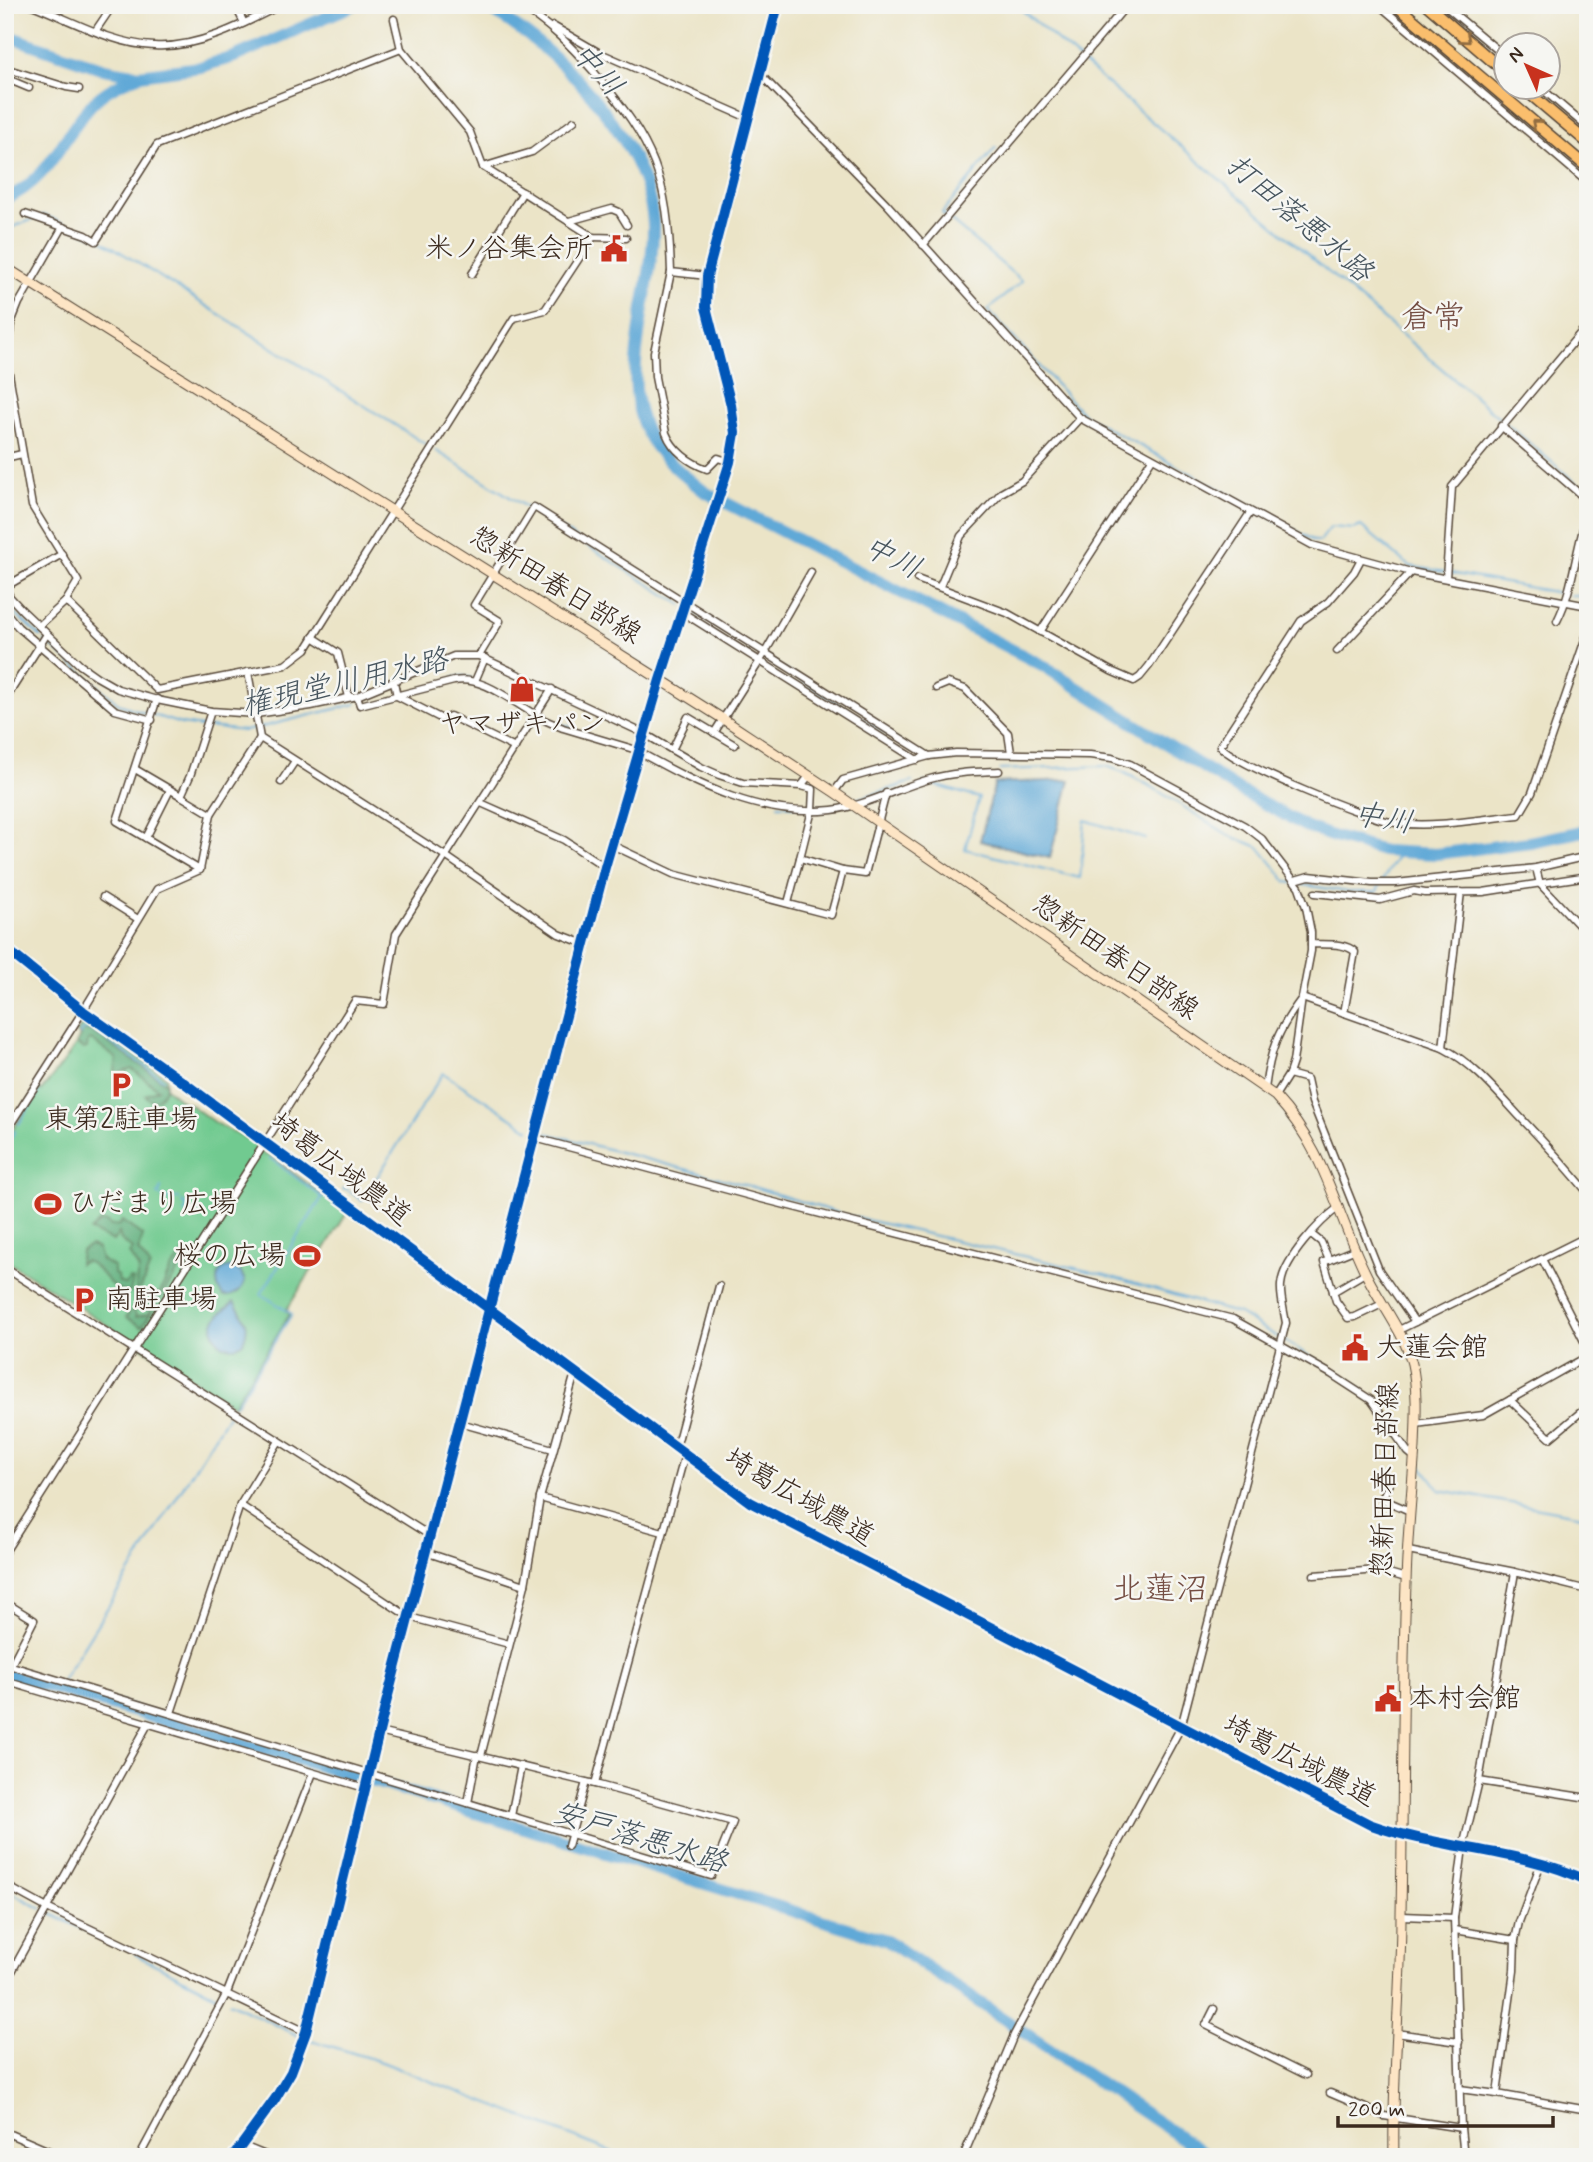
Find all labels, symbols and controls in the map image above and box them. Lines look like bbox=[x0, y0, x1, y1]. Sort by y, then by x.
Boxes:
one-way arrow bbox=[1458, 31, 1471, 43]
north arrow bbox=[1492, 32, 1562, 102]
water label: 中川 bbox=[562, 35, 632, 105]
text: N bbox=[1503, 42, 1529, 68]
one-way arrow bbox=[1531, 120, 1544, 132]
water label: 打田落悪水路 bbox=[1218, 146, 1382, 293]
place label: 米ノ谷集会所 bbox=[425, 231, 593, 268]
public building icon: 米ノ谷集会所 bbox=[599, 234, 629, 264]
district label: 倉常 bbox=[1401, 297, 1465, 339]
street label: 惣新田春日部線 bbox=[462, 518, 648, 654]
water label: 中川 bbox=[856, 527, 928, 589]
water label: 権現堂川用水路 bbox=[238, 640, 454, 726]
shop icon: ヤマザキパン bbox=[507, 674, 537, 704]
place label: ヤマザキパン bbox=[438, 706, 606, 743]
water label: 中川 bbox=[1350, 795, 1416, 843]
street label: 惣新田春日部線 bbox=[1024, 887, 1206, 1029]
parking icon: 東第2駐車場 bbox=[106, 1070, 136, 1100]
place label: 東第2駐車場 bbox=[44, 1102, 198, 1139]
street label: 埼葛広域農道 bbox=[262, 1105, 418, 1235]
place label: ひだまり広場 bbox=[69, 1186, 237, 1223]
sports icon: ひだまり広場 bbox=[33, 1189, 63, 1219]
place label: 桜の広場 bbox=[174, 1238, 286, 1275]
sports icon: 桜の広場 bbox=[292, 1241, 322, 1271]
place label: 南駐車場 bbox=[105, 1282, 217, 1319]
parking icon: 南駐車場 bbox=[69, 1285, 99, 1315]
place label: 大蓮会館 bbox=[1376, 1330, 1488, 1367]
public building icon: 大蓮会館 bbox=[1340, 1333, 1370, 1363]
street label: 惣新田春日部線 bbox=[1364, 1381, 1408, 1579]
street label: 埼葛広域農道 bbox=[717, 1440, 881, 1556]
district label: 北蓮沼 bbox=[1112, 1569, 1208, 1611]
place label: 本村会館 bbox=[1409, 1681, 1521, 1718]
public building icon: 本村会館 bbox=[1373, 1684, 1403, 1714]
street label: 埼葛広域農道 bbox=[1216, 1707, 1382, 1817]
water label: 安戸落悪水路 bbox=[548, 1793, 734, 1884]
scale bar bbox=[1338, 2085, 1553, 2129]
text: 200 m bbox=[1348, 2096, 1405, 2124]

